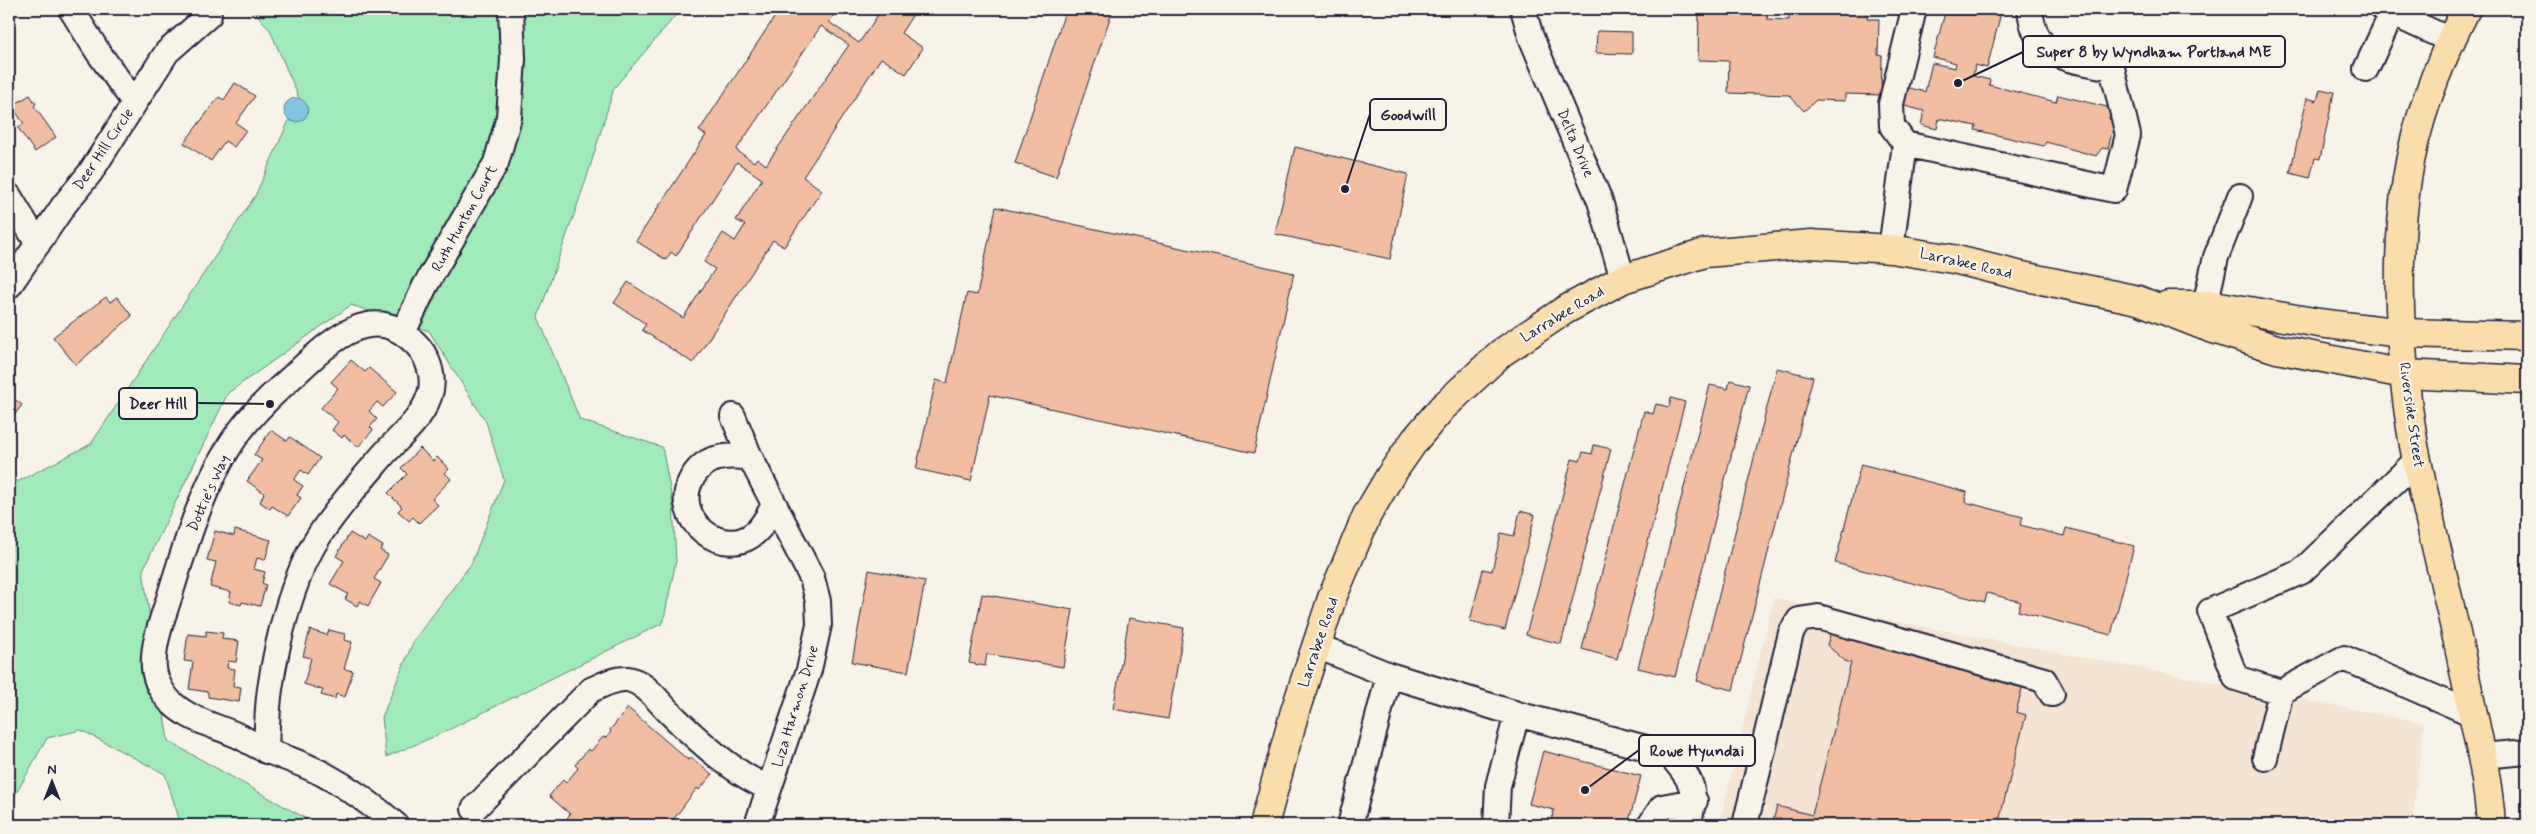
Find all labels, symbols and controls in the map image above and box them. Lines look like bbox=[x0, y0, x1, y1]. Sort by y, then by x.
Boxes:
callout: Super 8 by Wyndham Portland ME bbox=[2023, 36, 2285, 67]
text: Super 8 by Wyndham Portland ME bbox=[2036, 42, 2272, 63]
callout: Goodwill bbox=[1370, 99, 1446, 130]
street label: Deer Hill Circle bbox=[69, 104, 139, 195]
text: Goodwill bbox=[1380, 105, 1436, 126]
street label: Delta Drive bbox=[1552, 106, 1598, 181]
street label: Ruth Hunton Court bbox=[427, 161, 503, 276]
street label: Larrabee Road bbox=[1918, 244, 2014, 284]
street label: Larrabee Road bbox=[1517, 282, 1608, 348]
street label: Riverside Street bbox=[2394, 361, 2428, 469]
callout: Deer Hill bbox=[119, 388, 197, 419]
text: Deer Hill bbox=[129, 394, 187, 415]
street label: Dottie's Way bbox=[183, 452, 235, 535]
street label: Larrabee Road bbox=[1294, 594, 1344, 690]
street label: Liza Harmon Drive bbox=[768, 643, 824, 770]
callout: Rowe Hyundai bbox=[1639, 735, 1755, 766]
text: Rowe Hyundai bbox=[1650, 741, 1744, 762]
north arrow bbox=[28, 756, 78, 806]
text: N bbox=[47, 761, 57, 779]

